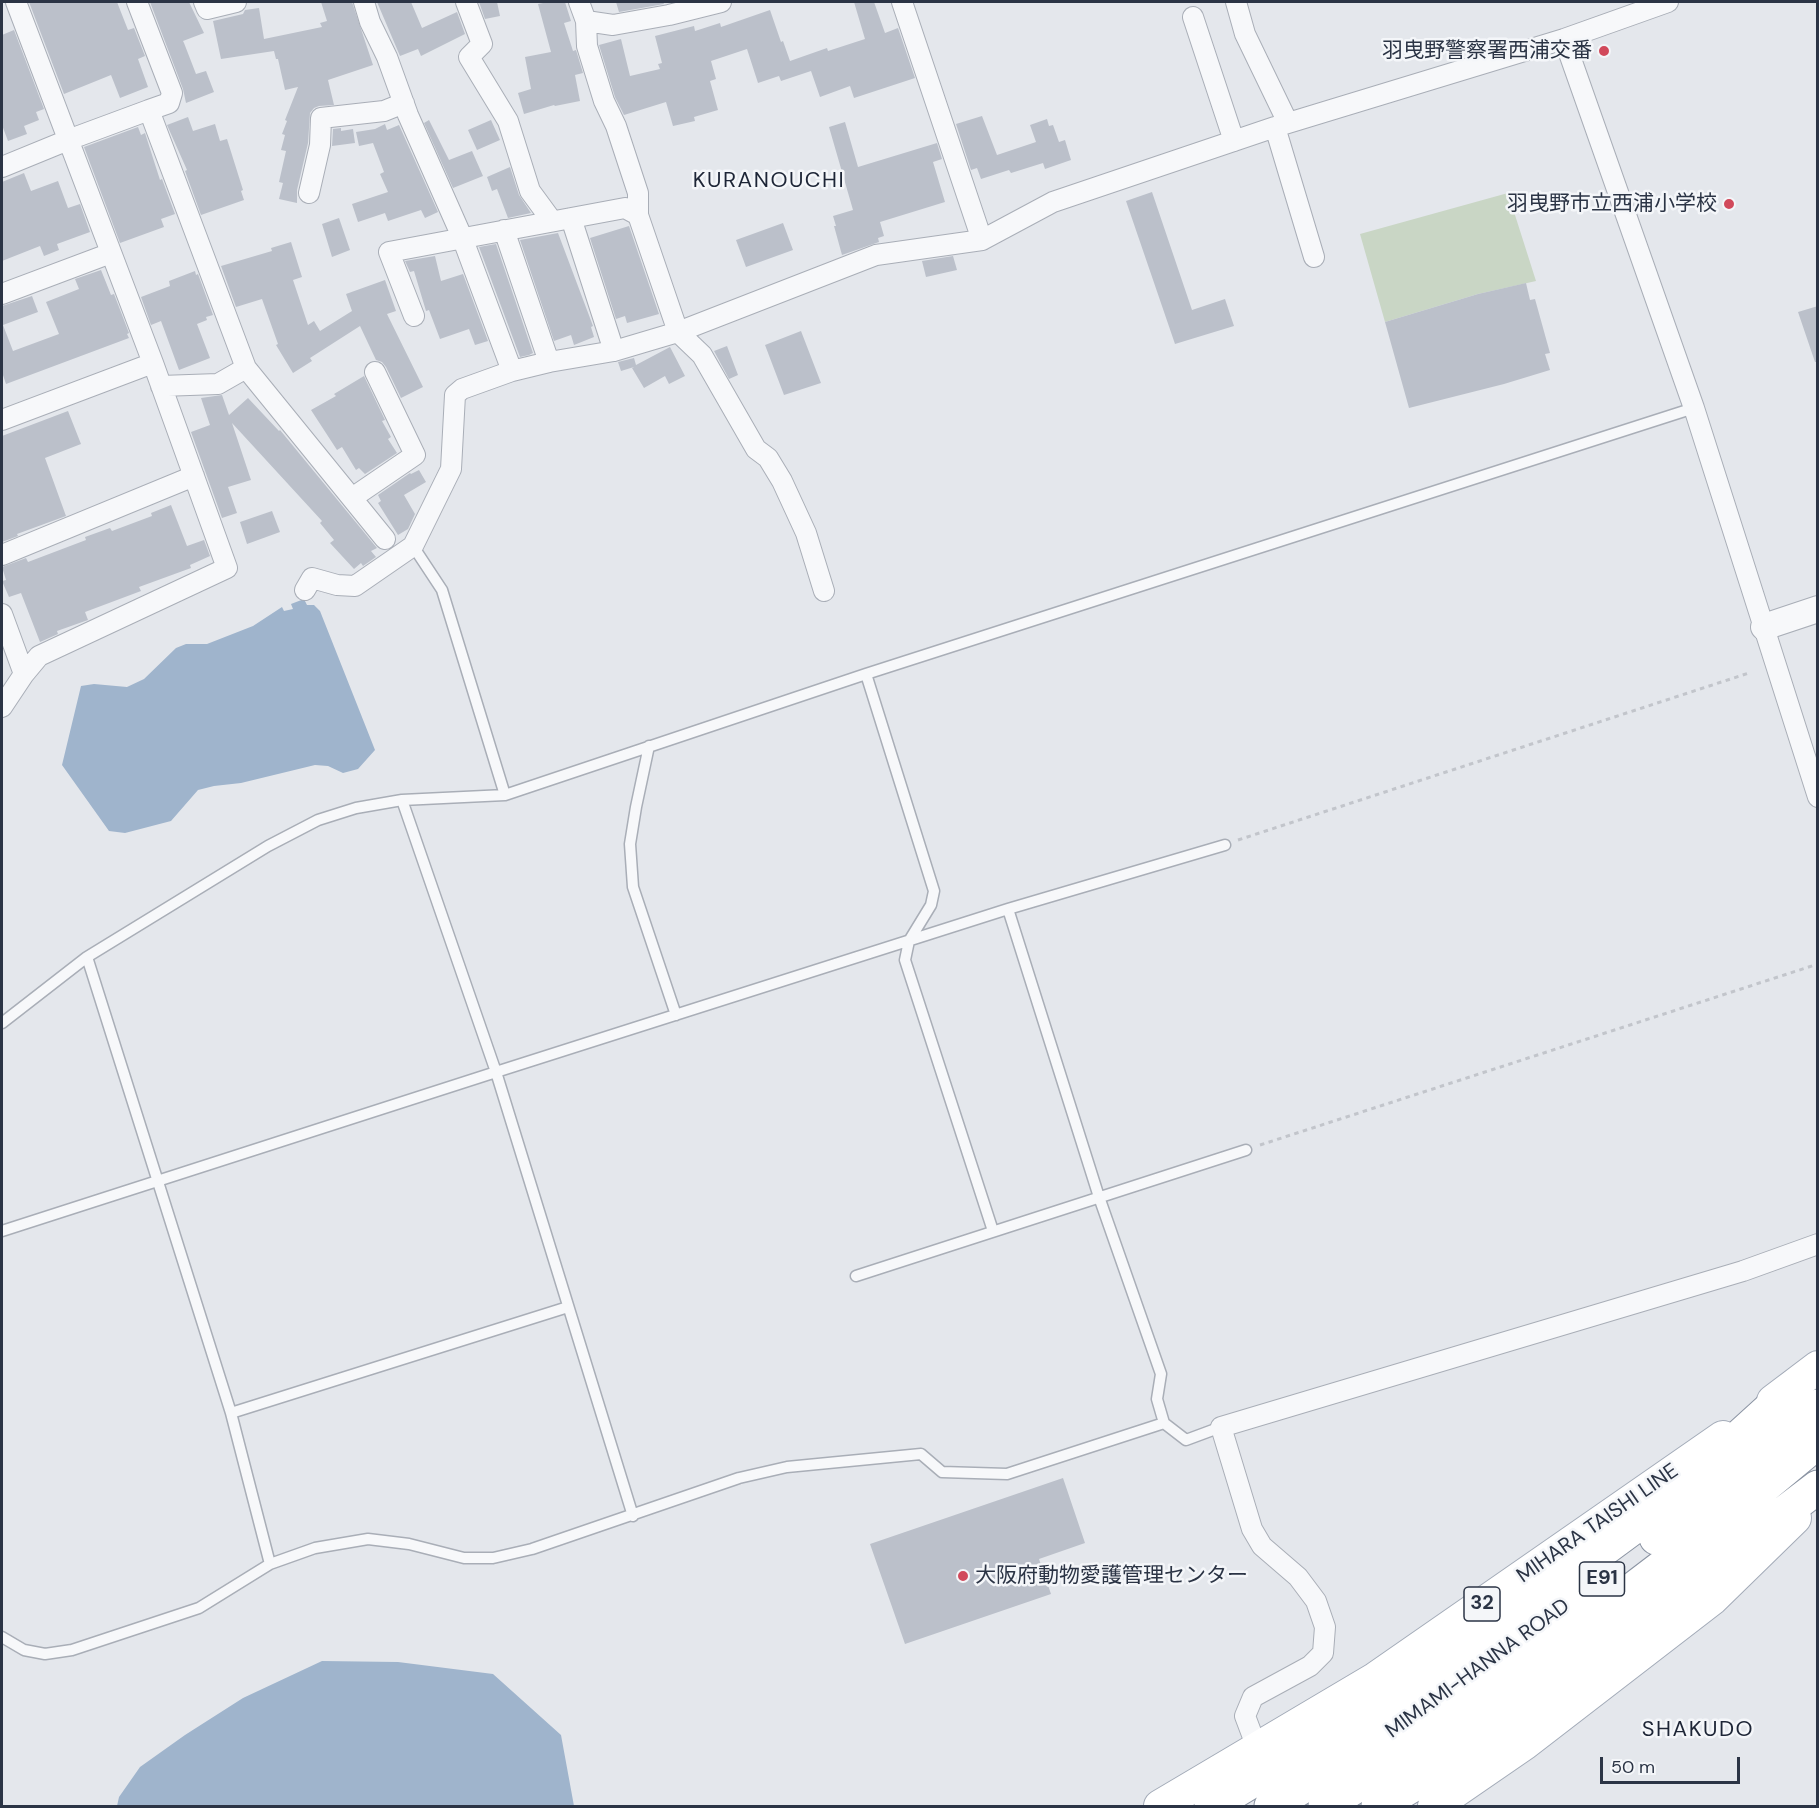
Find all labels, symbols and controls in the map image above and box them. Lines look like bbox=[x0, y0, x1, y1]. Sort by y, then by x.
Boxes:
place label: 羽曳野警察署西浦交番 bbox=[1382, 38, 1592, 64]
marker: 羽曳野警察署西浦交番 bbox=[1597, 44, 1611, 58]
district label: KURANOUCHI bbox=[693, 168, 845, 194]
place label: 羽曳野市立西浦小学校 bbox=[1507, 191, 1717, 217]
marker: 羽曳野市立西浦小学校 bbox=[1722, 197, 1736, 211]
street label: MIHARA TAISHI LINE bbox=[1512, 1459, 1684, 1589]
road number: E91 bbox=[1580, 1562, 1624, 1596]
place label: 大阪府動物愛護管理センター bbox=[975, 1563, 1248, 1589]
marker: 大阪府動物愛護管理センター bbox=[956, 1569, 970, 1583]
road number: 32 bbox=[1464, 1587, 1500, 1621]
street label: MIMAMI-HANNA ROAD bbox=[1381, 1594, 1575, 1744]
district label: SHAKUDO bbox=[1642, 1717, 1754, 1743]
scale bar bbox=[1603, 1745, 1742, 1783]
text: 50 m bbox=[1611, 1755, 1655, 1779]

